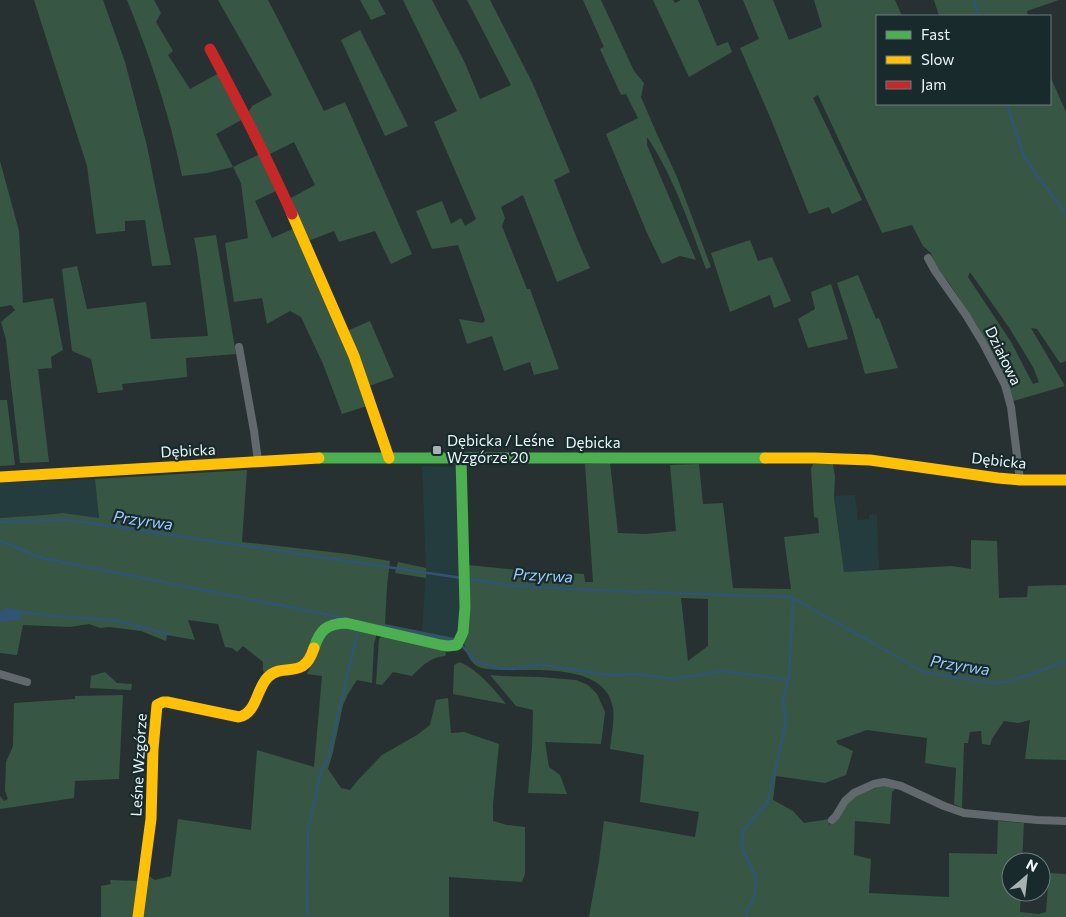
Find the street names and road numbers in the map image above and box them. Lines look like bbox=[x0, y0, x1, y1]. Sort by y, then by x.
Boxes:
street label: Działowa bbox=[982, 323, 1026, 388]
street label: Dębicka bbox=[565, 433, 621, 451]
street label: Dębicka bbox=[160, 440, 216, 460]
street label: Dębicka bbox=[971, 448, 1027, 472]
street label: Leśne Wzgórze bbox=[126, 713, 150, 817]

